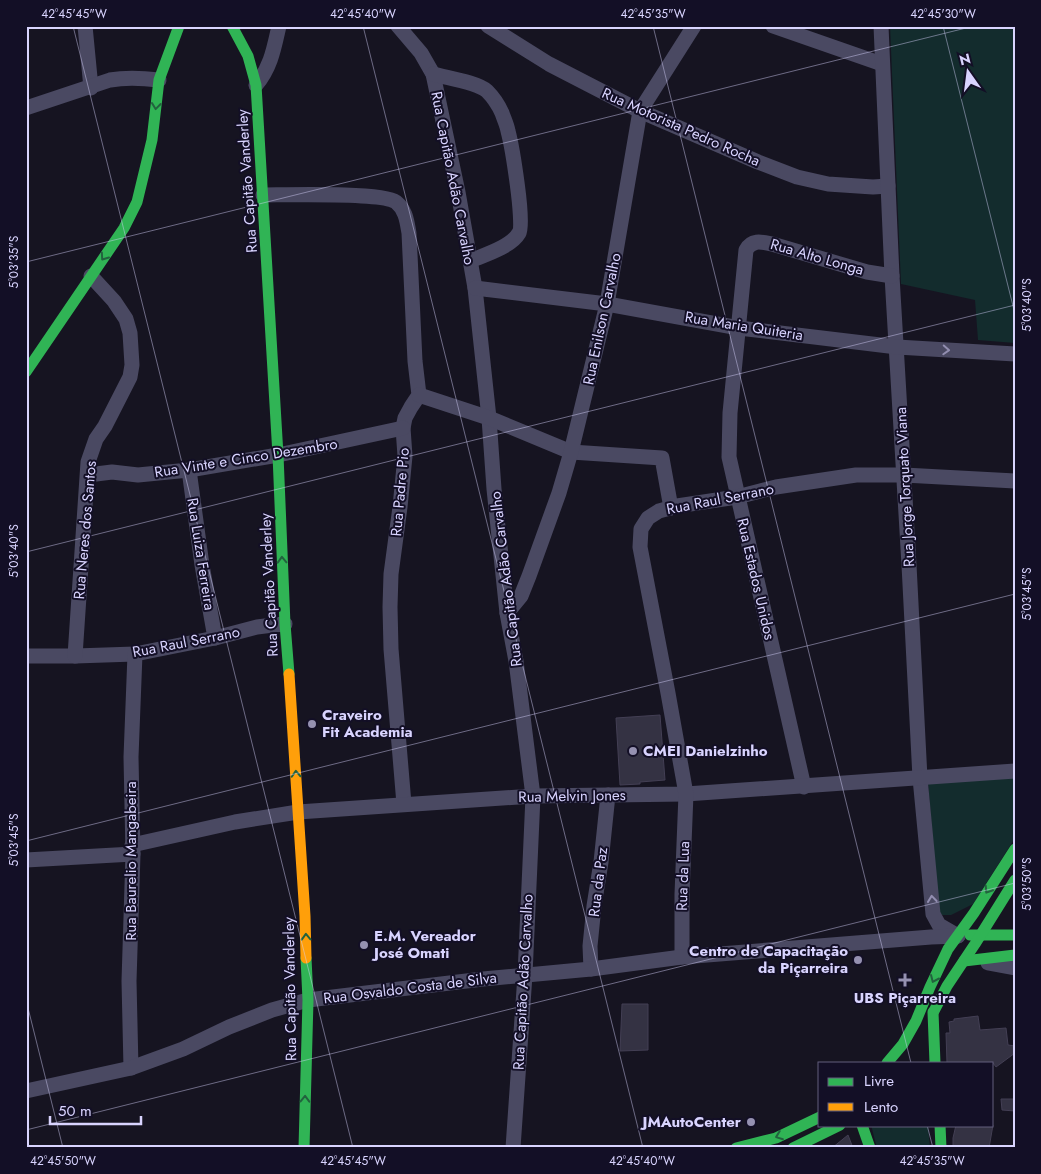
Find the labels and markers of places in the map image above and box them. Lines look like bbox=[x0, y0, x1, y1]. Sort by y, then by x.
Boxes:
place label: Craveiro Fit Academia bbox=[322, 704, 413, 743]
marker: Craveiro Fit Academia bbox=[306, 718, 318, 730]
place label: CMEI Danielzinho bbox=[643, 740, 768, 762]
marker: CMEI Danielzinho bbox=[627, 745, 639, 757]
place label: E.M. Vereador José Omati bbox=[371, 925, 477, 964]
marker: E.M. Vereador José Omati bbox=[358, 939, 370, 951]
place label: Centro de Capacitação da Piçarreira bbox=[689, 940, 848, 979]
marker: Centro de Capacitação da Piçarreira bbox=[852, 954, 864, 966]
marker: UBS Piçarreira bbox=[898, 973, 912, 987]
place label: UBS Piçarreira bbox=[854, 987, 956, 1009]
place label: JMAutoCenter bbox=[639, 1111, 742, 1133]
marker: JMAutoCenter bbox=[745, 1116, 757, 1128]

